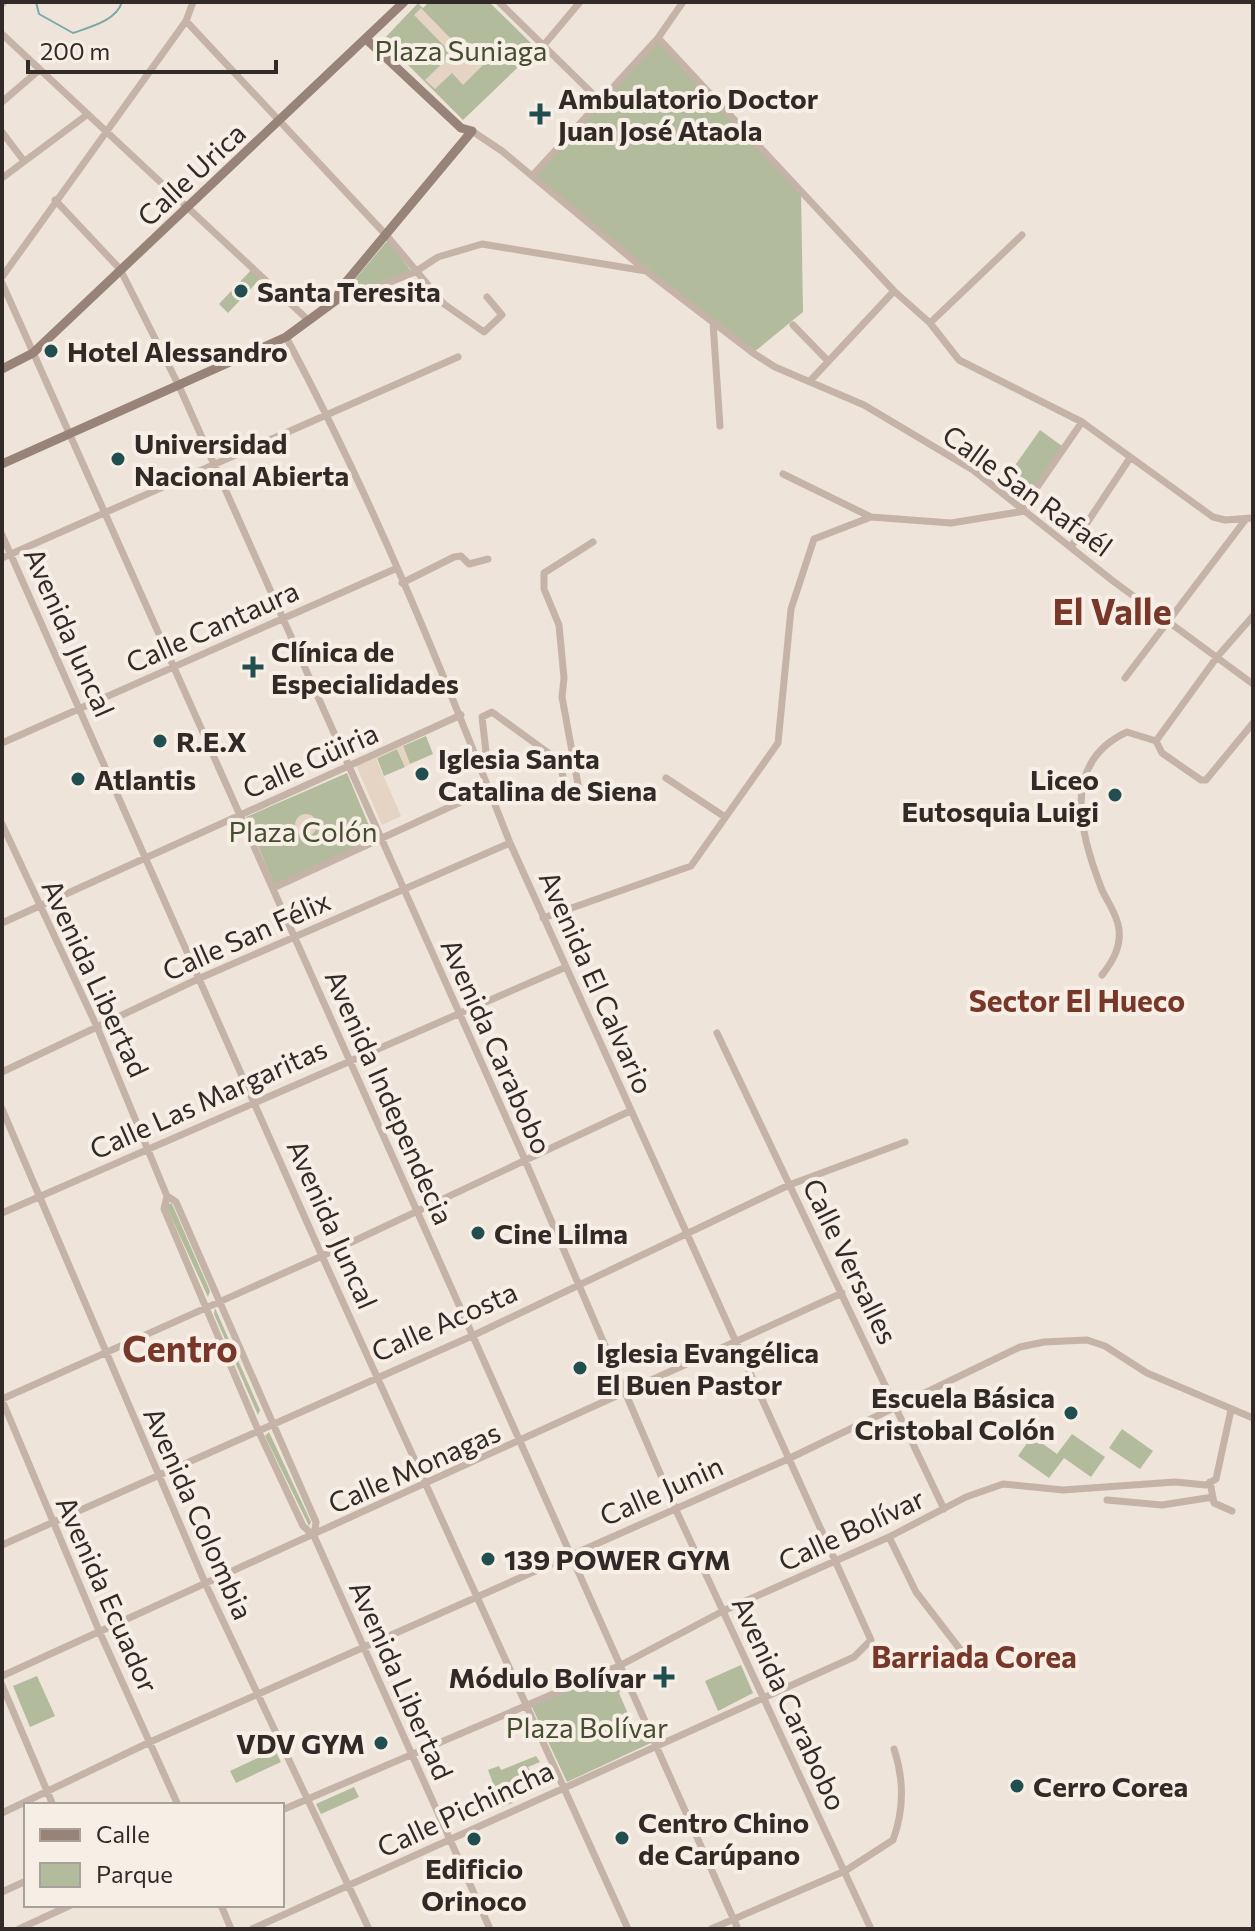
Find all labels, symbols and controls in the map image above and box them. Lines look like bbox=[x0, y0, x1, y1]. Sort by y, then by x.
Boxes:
scale bar bbox=[28, 24, 276, 74]
park label: Plaza Suniaga bbox=[375, 33, 547, 67]
text: 200 m bbox=[40, 36, 110, 65]
place label: Ambulatorio Doctor Juan José Ataola bbox=[558, 81, 819, 147]
marker: Ambulatorio Doctor Juan José Ataola bbox=[529, 103, 551, 125]
street label: Calle Urica bbox=[130, 115, 252, 233]
place label: Santa Teresita bbox=[257, 274, 441, 308]
marker: Santa Teresita bbox=[232, 282, 250, 300]
place label: Hotel Alessandro bbox=[67, 334, 288, 368]
marker: Hotel Alessandro bbox=[42, 342, 60, 360]
street label: Calle San Rafaél bbox=[937, 417, 1119, 563]
place label: Universidad Nacional Abierta bbox=[134, 426, 349, 492]
marker: Universidad Nacional Abierta bbox=[109, 450, 127, 468]
street label: Avenida Juncal bbox=[18, 542, 122, 722]
street label: Calle Cantaura bbox=[120, 573, 304, 679]
district label: El Valle bbox=[1052, 588, 1172, 632]
place label: Clínica de Especialidades bbox=[271, 634, 459, 700]
marker: Clínica de Especialidades bbox=[242, 656, 264, 678]
street label: Calle Güiria bbox=[237, 715, 383, 805]
place label: R.E.X bbox=[176, 724, 247, 758]
marker: R.E.X bbox=[151, 732, 169, 750]
place label: Iglesia Santa Catalina de Siena bbox=[438, 741, 657, 807]
place label: Atlantis bbox=[94, 762, 196, 796]
place label: Liceo Eutosquia Luigi bbox=[902, 762, 1099, 828]
marker: Iglesia Santa Catalina de Siena bbox=[413, 765, 431, 783]
marker: Atlantis bbox=[69, 770, 87, 788]
marker: Liceo Eutosquia Luigi bbox=[1106, 786, 1124, 804]
park label: Plaza Colón bbox=[228, 814, 378, 848]
street label: Avenida El Calvario bbox=[533, 865, 661, 1099]
street label: Avenida Libertad bbox=[35, 874, 157, 1082]
street label: Calle San Félix bbox=[157, 883, 335, 987]
street label: Avenida Carabobo bbox=[434, 933, 560, 1159]
street label: Avenida Independecia bbox=[319, 964, 461, 1230]
district label: Sector El Hueco bbox=[969, 981, 1185, 1018]
street label: Calle Las Margaritas bbox=[84, 1030, 332, 1166]
street label: Avenida Juncal bbox=[281, 1134, 385, 1314]
street label: Calle Versalles bbox=[796, 1173, 906, 1349]
place label: Cine Lilma bbox=[494, 1216, 628, 1250]
marker: Cine Lilma bbox=[469, 1224, 487, 1242]
street label: Calle Acosta bbox=[366, 1274, 522, 1368]
district label: Centro bbox=[122, 1325, 238, 1369]
place label: Iglesia Evangélica El Buen Pastor bbox=[596, 1335, 819, 1401]
marker: Iglesia Evangélica El Buen Pastor bbox=[571, 1359, 589, 1377]
place label: Escuela Básica Cristobal Colón bbox=[854, 1380, 1055, 1446]
street label: Avenida Colombia bbox=[137, 1402, 261, 1624]
marker: Escuela Básica Cristobal Colón bbox=[1062, 1404, 1080, 1422]
street label: Calle Monagas bbox=[323, 1414, 505, 1520]
street label: Calle Junin bbox=[594, 1448, 728, 1532]
street label: Calle Bolívar bbox=[773, 1480, 929, 1578]
street label: Avenida Ecuador bbox=[50, 1491, 166, 1697]
place label: 139 POWER GYM bbox=[504, 1542, 731, 1576]
marker: 139 POWER GYM bbox=[479, 1550, 497, 1568]
street label: Avenida Libertad bbox=[343, 1575, 461, 1785]
street label: Avenida Carabobo bbox=[726, 1591, 854, 1815]
district label: Barriada Corea bbox=[871, 1637, 1077, 1674]
place label: Módulo Bolívar bbox=[448, 1660, 646, 1694]
marker: Módulo Bolívar bbox=[653, 1666, 675, 1688]
park label: Plaza Bolívar bbox=[506, 1710, 668, 1744]
place label: VDV GYM bbox=[236, 1726, 365, 1760]
marker: VDV GYM bbox=[372, 1734, 390, 1752]
street label: Calle Pichincha bbox=[371, 1752, 559, 1864]
place label: Cerro Corea bbox=[1033, 1769, 1188, 1803]
marker: Cerro Corea bbox=[1008, 1777, 1026, 1795]
legend bbox=[24, 1803, 284, 1907]
place label: Centro Chino de Carúpano bbox=[638, 1805, 809, 1871]
text: Calle bbox=[96, 1819, 150, 1848]
marker: Centro Chino de Carúpano bbox=[613, 1829, 631, 1847]
marker: Edificio Orinoco bbox=[465, 1830, 483, 1848]
place label: Edificio Orinoco bbox=[421, 1851, 527, 1917]
text: Parque bbox=[96, 1859, 173, 1888]

